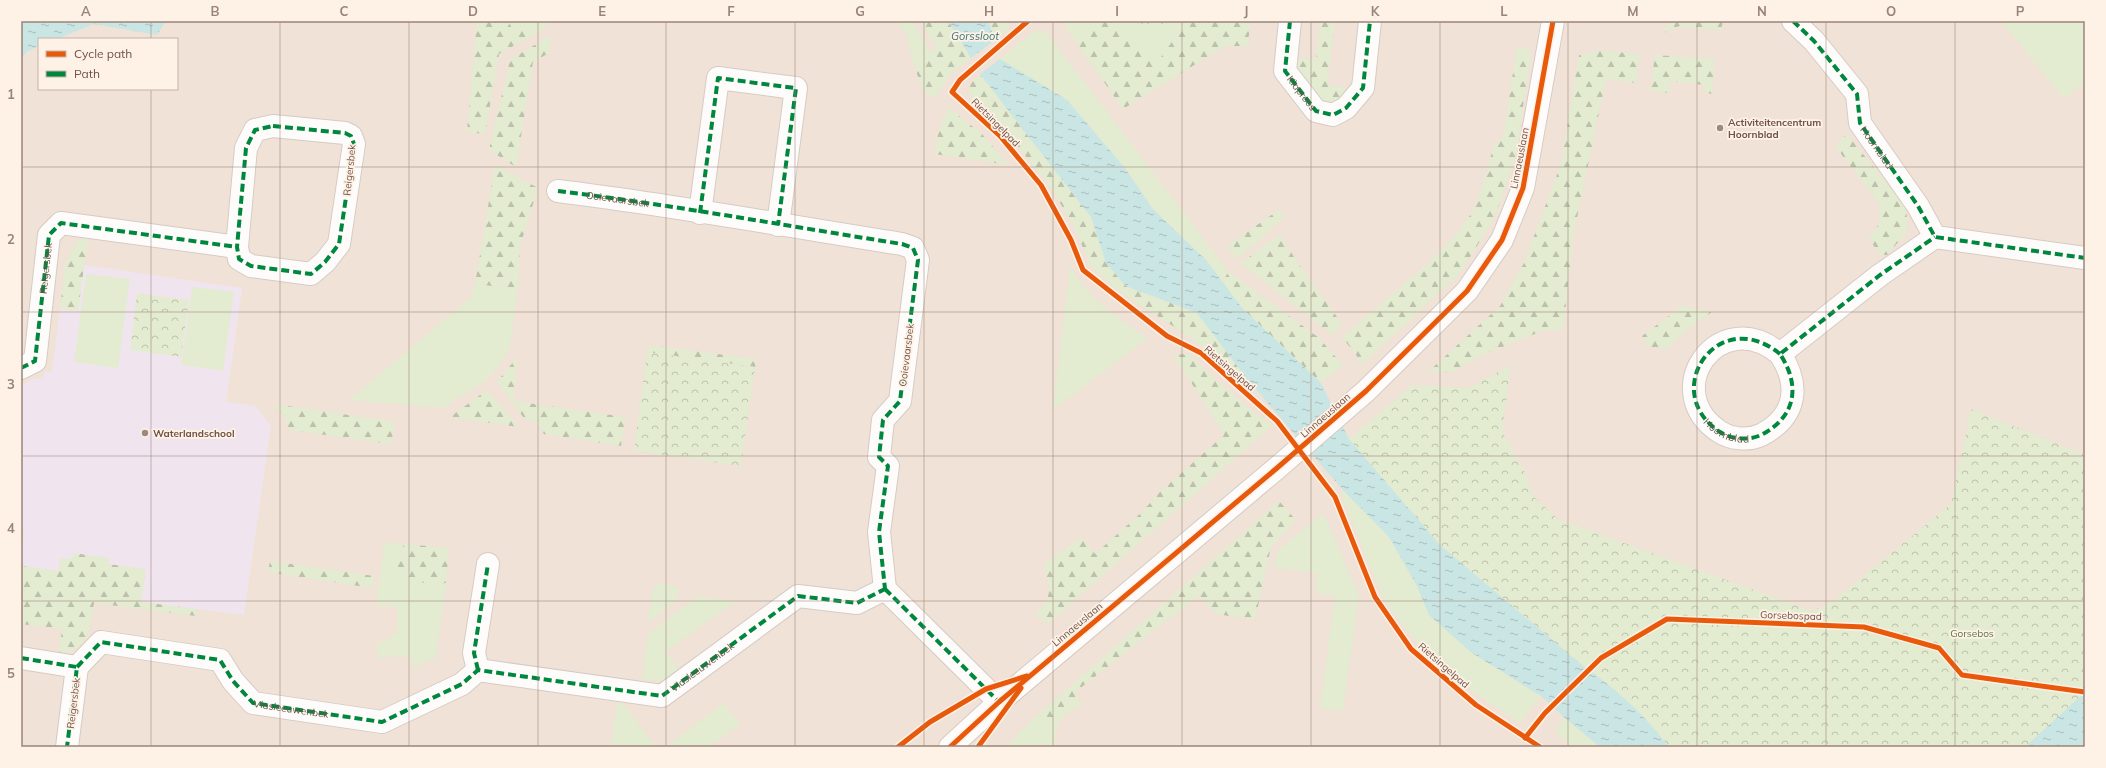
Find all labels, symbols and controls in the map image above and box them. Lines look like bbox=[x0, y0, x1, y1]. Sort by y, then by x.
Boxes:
text: A bbox=[81, 3, 91, 19]
text: B bbox=[211, 3, 220, 19]
text: C bbox=[340, 3, 349, 19]
text: D bbox=[468, 3, 478, 19]
text: E bbox=[598, 3, 606, 19]
text: F bbox=[727, 3, 735, 19]
text: G bbox=[855, 3, 865, 19]
text: H bbox=[984, 3, 994, 19]
text: I bbox=[1115, 3, 1119, 19]
text: J bbox=[1244, 3, 1248, 19]
text: K bbox=[1371, 3, 1381, 19]
text: L bbox=[1500, 3, 1508, 19]
text: M bbox=[1627, 3, 1639, 19]
text: N bbox=[1757, 3, 1767, 19]
text: O bbox=[1886, 3, 1896, 19]
text: P bbox=[2016, 3, 2025, 19]
water label: Gorssloot bbox=[951, 29, 1000, 43]
legend bbox=[38, 38, 178, 90]
text: Cycle path bbox=[74, 46, 132, 61]
text: Path bbox=[74, 66, 100, 81]
street label: Klaproos bbox=[1284, 73, 1319, 113]
text: 1 bbox=[7, 86, 15, 102]
street label: Rietsingelpad bbox=[969, 95, 1023, 149]
place label: Activiteitencentrum Hoornblad bbox=[1728, 116, 1821, 141]
marker: Activiteitencentrum Hoornblad bbox=[1715, 123, 1725, 133]
street label: Hoornblad bbox=[1857, 124, 1896, 171]
street label: Linnaeuslaan bbox=[1507, 126, 1532, 190]
street label: Reigersbek bbox=[340, 143, 359, 196]
street label: Ooievaarsbek bbox=[585, 189, 651, 210]
text: 2 bbox=[7, 231, 15, 247]
street label: Reigersbek bbox=[37, 241, 55, 294]
street label: Ooievaarsbek bbox=[896, 322, 917, 387]
street label: Rietsingelpad bbox=[1202, 343, 1258, 394]
text: 3 bbox=[7, 376, 15, 392]
street label: Linnaeuslaan bbox=[1298, 390, 1353, 441]
street label: Hoornblad bbox=[1701, 416, 1749, 446]
place label: Waterlandschool bbox=[153, 427, 235, 440]
marker: Waterlandschool bbox=[140, 428, 150, 438]
text: 4 bbox=[7, 520, 15, 536]
street label: Linnaeuslaan bbox=[1049, 599, 1105, 649]
street label: Gorsebospad bbox=[1760, 608, 1822, 623]
park label: Gorsebos bbox=[1950, 627, 1994, 640]
street label: Vlasleeuwenbek bbox=[668, 639, 737, 695]
street label: Rietsingelpad bbox=[1416, 640, 1472, 691]
text: 5 bbox=[7, 665, 15, 681]
street label: Reigersbek bbox=[64, 676, 83, 729]
street label: Vlasleeuwenbek bbox=[253, 697, 330, 721]

